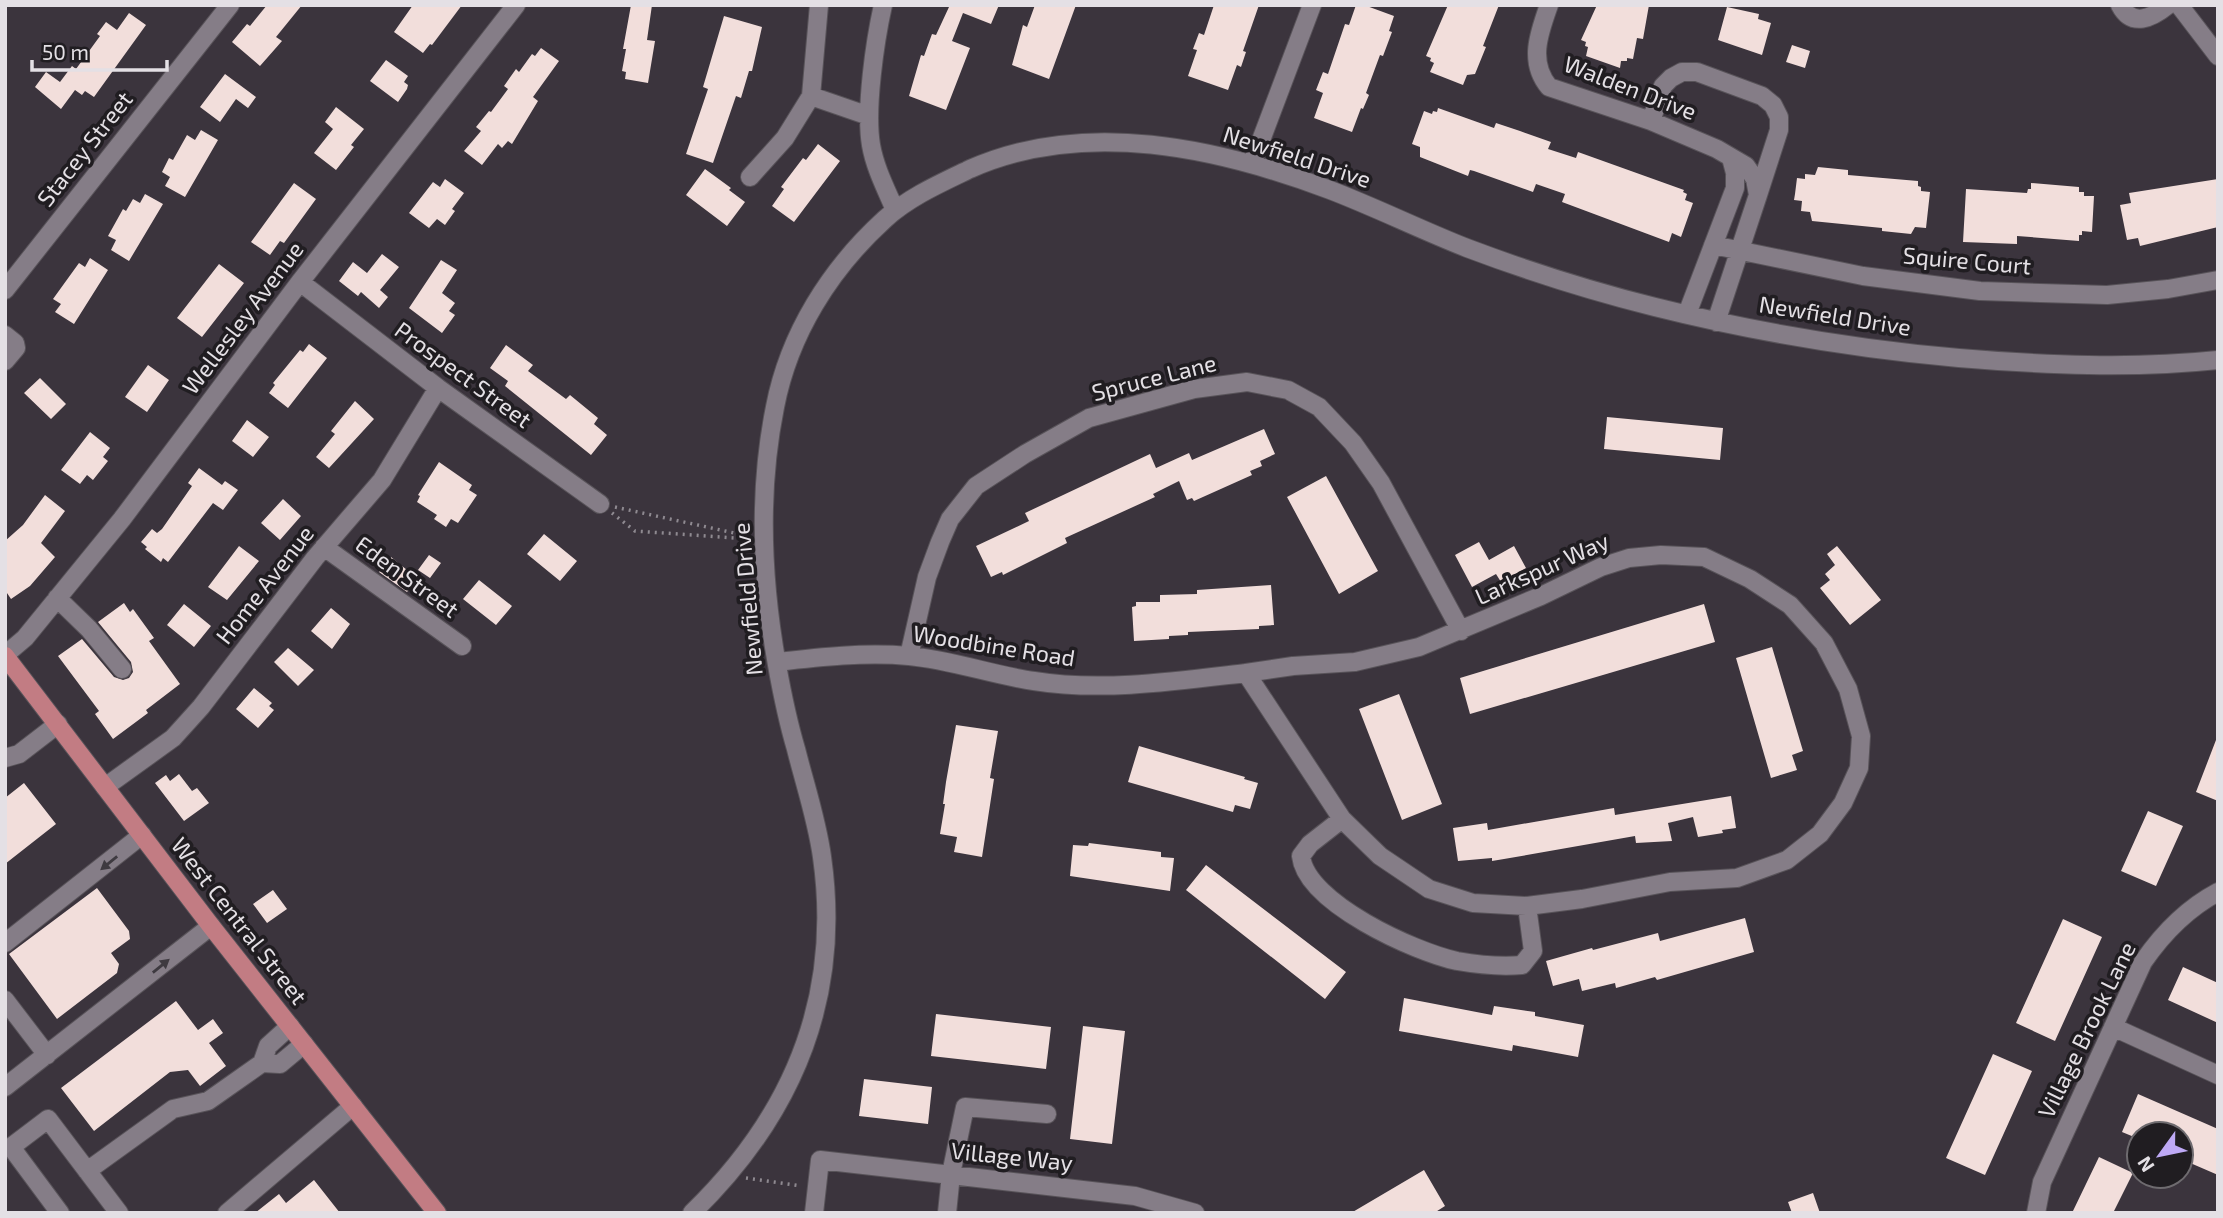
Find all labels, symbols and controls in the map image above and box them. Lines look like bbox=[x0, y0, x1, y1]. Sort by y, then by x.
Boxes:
scale bar bbox=[32, 28, 166, 72]
text: 50 m bbox=[42, 39, 89, 64]
street label: Walden Drive bbox=[1560, 49, 1701, 125]
street label: Stacey Street bbox=[31, 85, 138, 211]
street label: Newfield Drive bbox=[1220, 119, 1375, 193]
street label: Wellesley Avenue bbox=[176, 236, 309, 399]
street label: Squire Court bbox=[1902, 240, 2033, 280]
street label: Newfield Drive bbox=[1757, 289, 1913, 341]
street label: Prospect Street bbox=[390, 315, 538, 433]
street label: Spruce Lane bbox=[1089, 348, 1219, 406]
street label: Home Avenue bbox=[209, 520, 319, 649]
street label: Newfield Drive bbox=[726, 521, 768, 677]
street label: Larkspur Way bbox=[1470, 526, 1613, 610]
street label: Eden Street bbox=[350, 529, 465, 623]
street label: Woodbine Road bbox=[911, 618, 1077, 672]
street label: West Central Street bbox=[166, 831, 314, 1010]
one-way arrow bbox=[100, 855, 118, 870]
street label: Village Brook Lane bbox=[2031, 937, 2141, 1122]
one-way arrow bbox=[152, 959, 170, 974]
north arrow bbox=[2125, 1120, 2195, 1190]
street label: Village Way bbox=[950, 1136, 1074, 1176]
text: N bbox=[2132, 1153, 2159, 1177]

